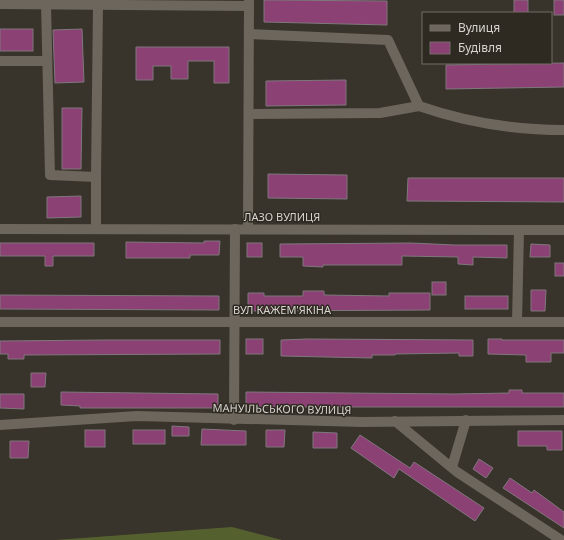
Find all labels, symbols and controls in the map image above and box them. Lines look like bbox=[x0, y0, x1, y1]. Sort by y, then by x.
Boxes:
legend bbox=[422, 12, 552, 64]
text: Вулиця bbox=[458, 19, 500, 36]
text: Будівля bbox=[458, 39, 502, 56]
street label: ЛАЗО ВУЛИЦЯ bbox=[244, 209, 320, 224]
street label: ВУЛ КАЖЕМ'ЯКІНА bbox=[233, 302, 332, 317]
street label: МАНУІЛЬСЬКОГО ВУЛИЦЯ bbox=[212, 400, 352, 417]

